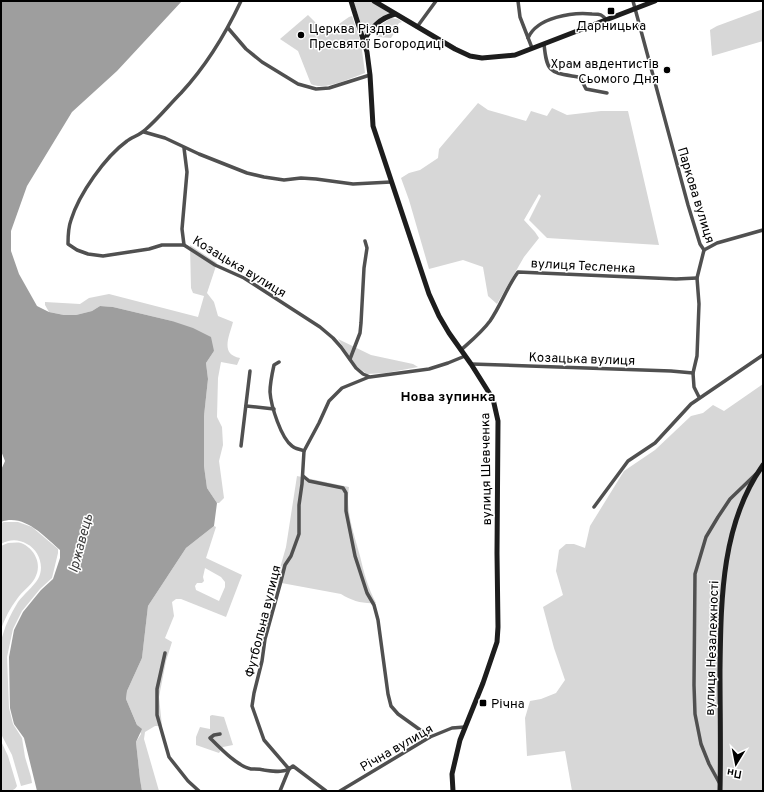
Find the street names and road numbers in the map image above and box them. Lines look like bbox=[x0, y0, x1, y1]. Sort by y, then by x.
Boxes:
street label: Паркова вулиця bbox=[673, 146, 717, 246]
street label: Козацька вулиця bbox=[189, 233, 289, 302]
street label: вулиця Тесленка bbox=[530, 256, 636, 278]
street label: Козацька вулиця bbox=[528, 350, 635, 370]
street label: вулиця Шевченка bbox=[478, 413, 496, 525]
street label: Футбольна вулиця bbox=[242, 564, 286, 679]
street label: вулиця Незалежності bbox=[703, 580, 723, 716]
street label: Річна вулиця bbox=[358, 721, 436, 776]

